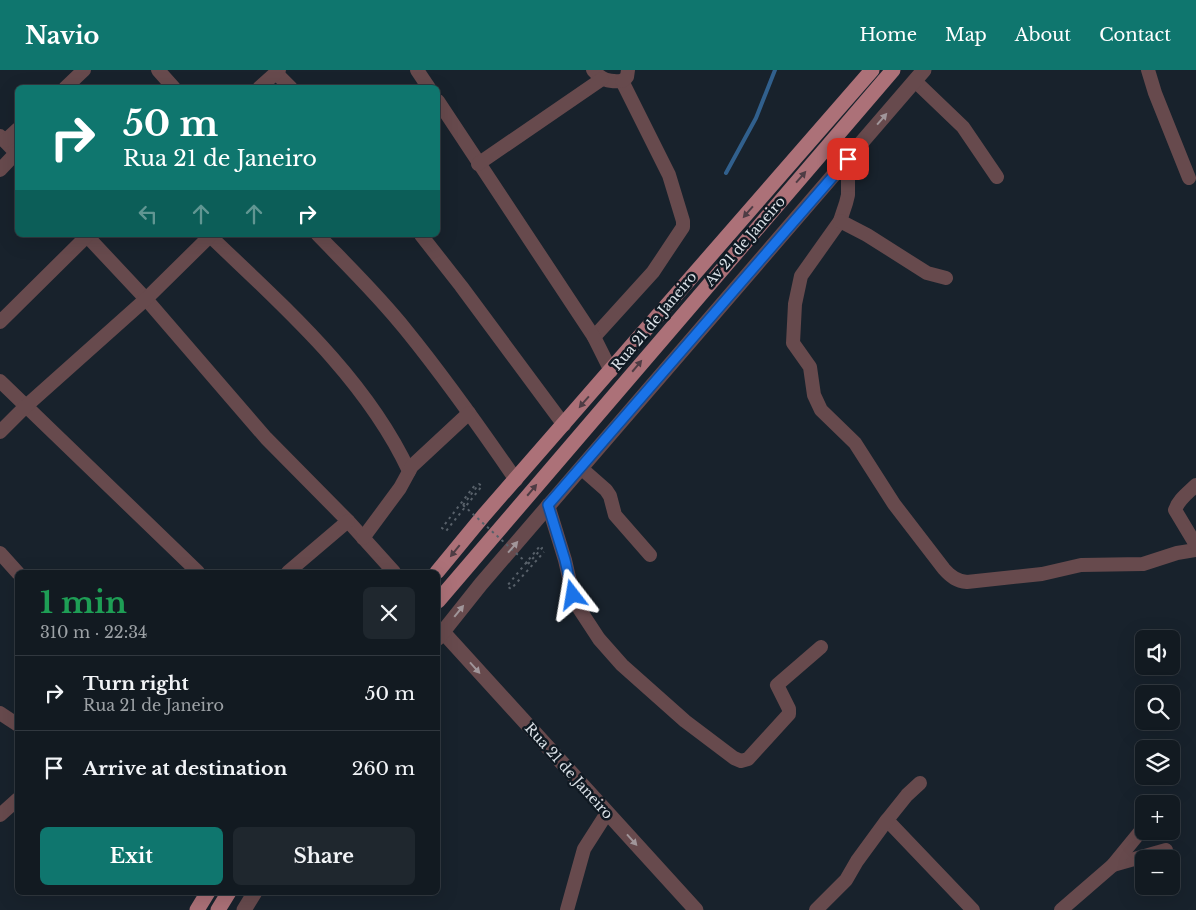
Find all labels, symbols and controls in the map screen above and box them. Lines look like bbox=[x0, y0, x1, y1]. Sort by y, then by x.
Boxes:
text: Navio bbox=[25, 21, 99, 50]
text: Home bbox=[859, 24, 917, 46]
text: Map bbox=[945, 24, 987, 46]
text: About bbox=[1015, 24, 1071, 46]
text: Contact bbox=[1099, 24, 1171, 46]
text: 50 m bbox=[123, 102, 218, 145]
icon: right bbox=[40, 105, 105, 170]
one-way arrow bbox=[876, 113, 887, 125]
pin bbox=[827, 138, 869, 180]
text: Rua 21 de Janeiro bbox=[123, 145, 317, 172]
icon: arrive bbox=[834, 145, 862, 173]
one-way arrow bbox=[795, 171, 806, 184]
street label: Av 21 de Janeiro bbox=[700, 192, 789, 290]
icon: left bbox=[134, 200, 162, 228]
icon: ahead bbox=[187, 200, 215, 228]
icon: ahead bbox=[240, 200, 268, 228]
icon: right bbox=[293, 200, 321, 228]
one-way arrow bbox=[742, 206, 753, 219]
street label: Rua 21 de Janeiro bbox=[607, 268, 701, 374]
one-way arrow bbox=[632, 360, 643, 373]
one-way arrow bbox=[579, 395, 590, 408]
one-way arrow bbox=[526, 485, 538, 497]
one-way arrow bbox=[507, 540, 518, 553]
one-way arrow bbox=[449, 544, 460, 557]
position arrow bbox=[546, 568, 598, 620]
text: 1 min bbox=[40, 584, 127, 621]
button: close bbox=[363, 587, 415, 639]
one-way arrow bbox=[454, 605, 465, 618]
text: 310 m · 22:34 bbox=[40, 622, 147, 642]
map controls bbox=[1135, 630, 1180, 895]
button: sound bbox=[1135, 630, 1180, 675]
one-way arrow bbox=[470, 661, 481, 674]
text: Turn right bbox=[83, 672, 189, 695]
icon: right bbox=[40, 679, 68, 707]
text: 50 m bbox=[365, 682, 415, 705]
button: search bbox=[1135, 685, 1180, 730]
text: Rua 21 de Janeiro bbox=[83, 695, 224, 715]
street label: Rua 21 de Janeiro bbox=[521, 719, 617, 823]
button: layers bbox=[1135, 740, 1180, 785]
icon: arrive bbox=[40, 754, 68, 782]
text: Arrive at destination bbox=[83, 757, 287, 780]
text: 260 m bbox=[352, 757, 415, 780]
button: + bbox=[1135, 795, 1180, 840]
button: Exit bbox=[40, 827, 223, 885]
button: Share bbox=[233, 827, 415, 885]
one-way arrow bbox=[626, 833, 638, 845]
button: − bbox=[1135, 850, 1180, 895]

